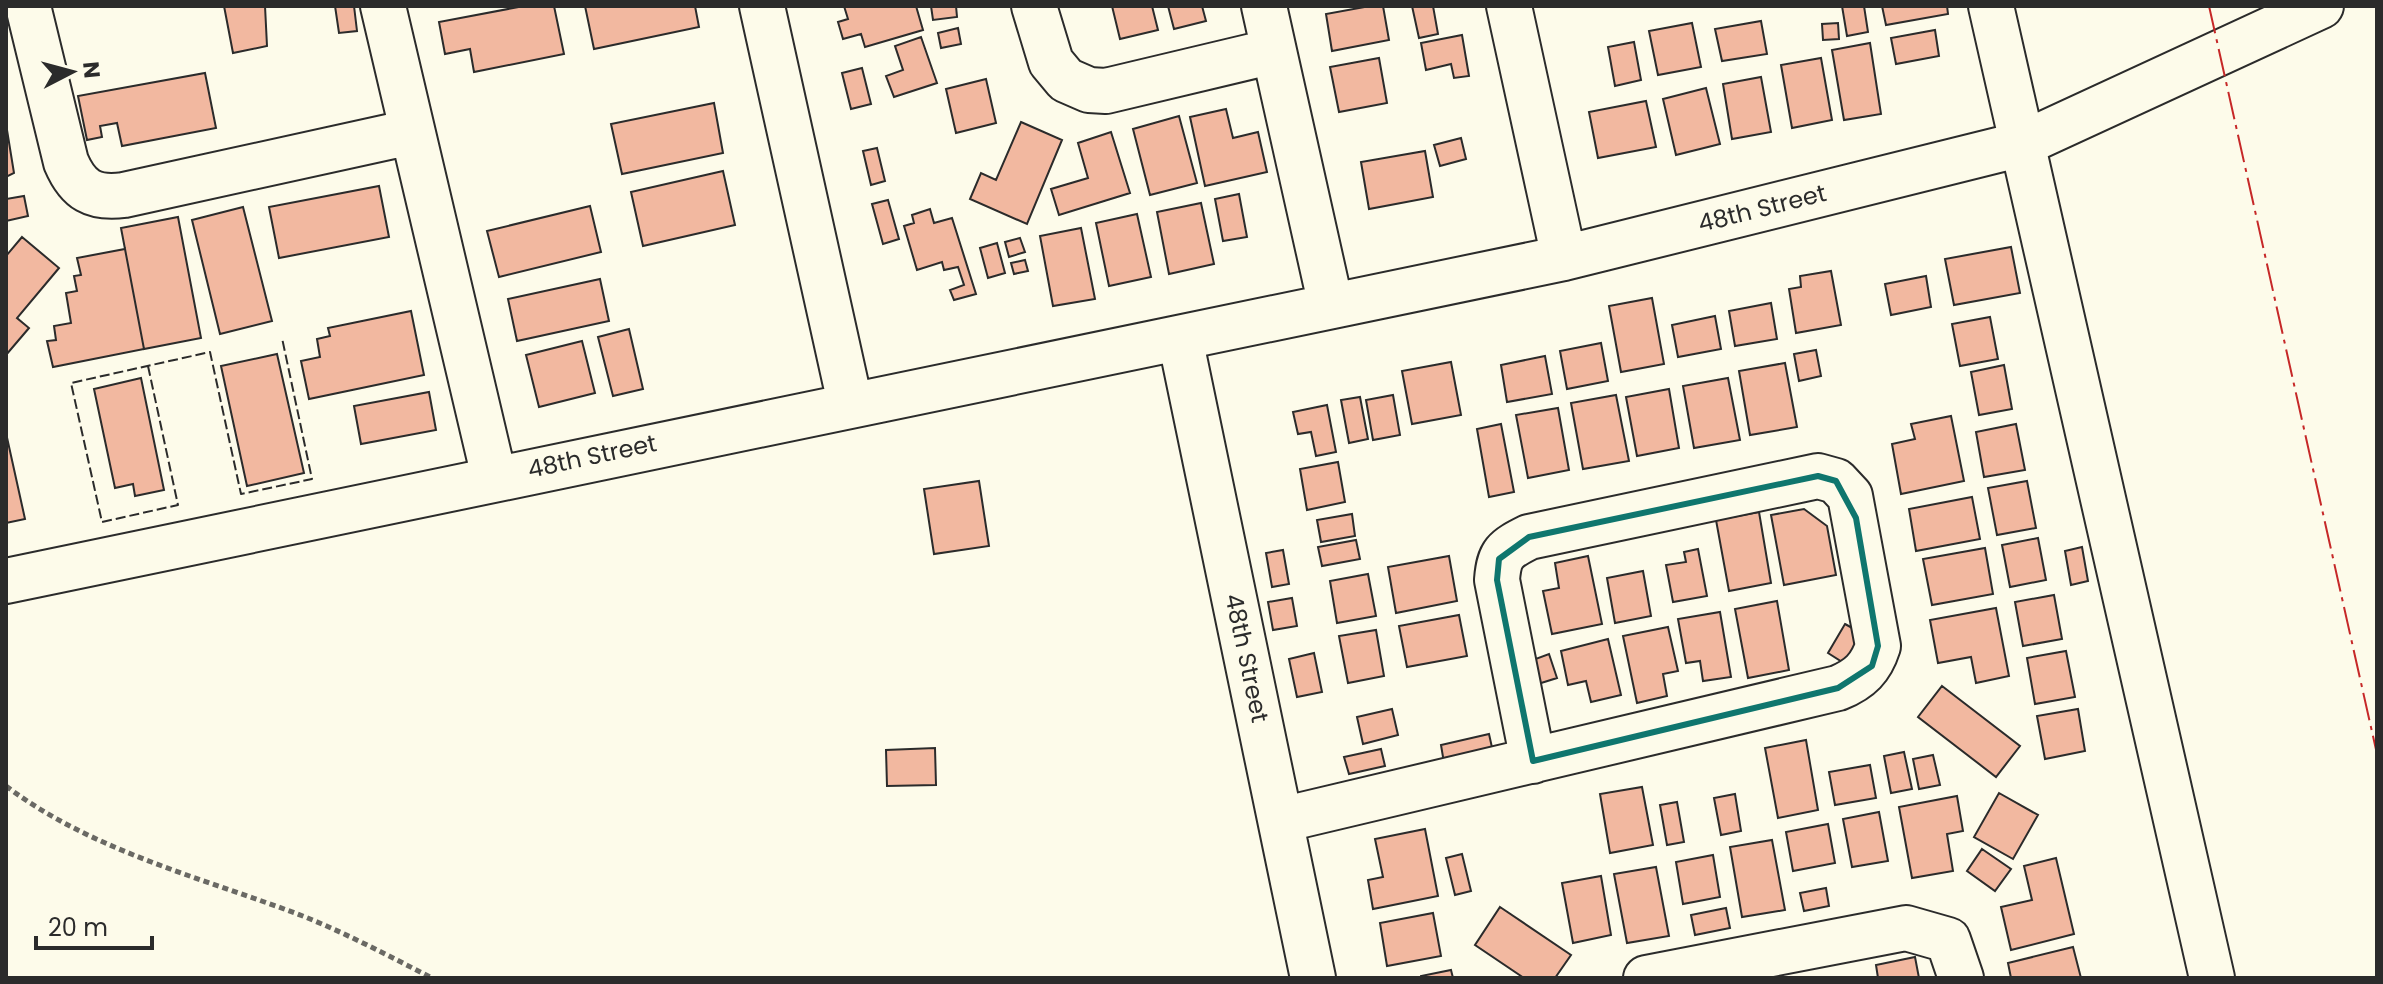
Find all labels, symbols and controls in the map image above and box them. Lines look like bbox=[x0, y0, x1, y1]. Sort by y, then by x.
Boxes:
north arrow bbox=[32, 32, 112, 112]
text: N bbox=[75, 60, 108, 80]
street label: 48th Street bbox=[1694, 176, 1830, 240]
street label: 48th Street bbox=[524, 426, 660, 486]
street label: 48th Street bbox=[1217, 590, 1277, 726]
scale bar bbox=[36, 900, 152, 950]
text: 20 m bbox=[48, 911, 108, 944]

